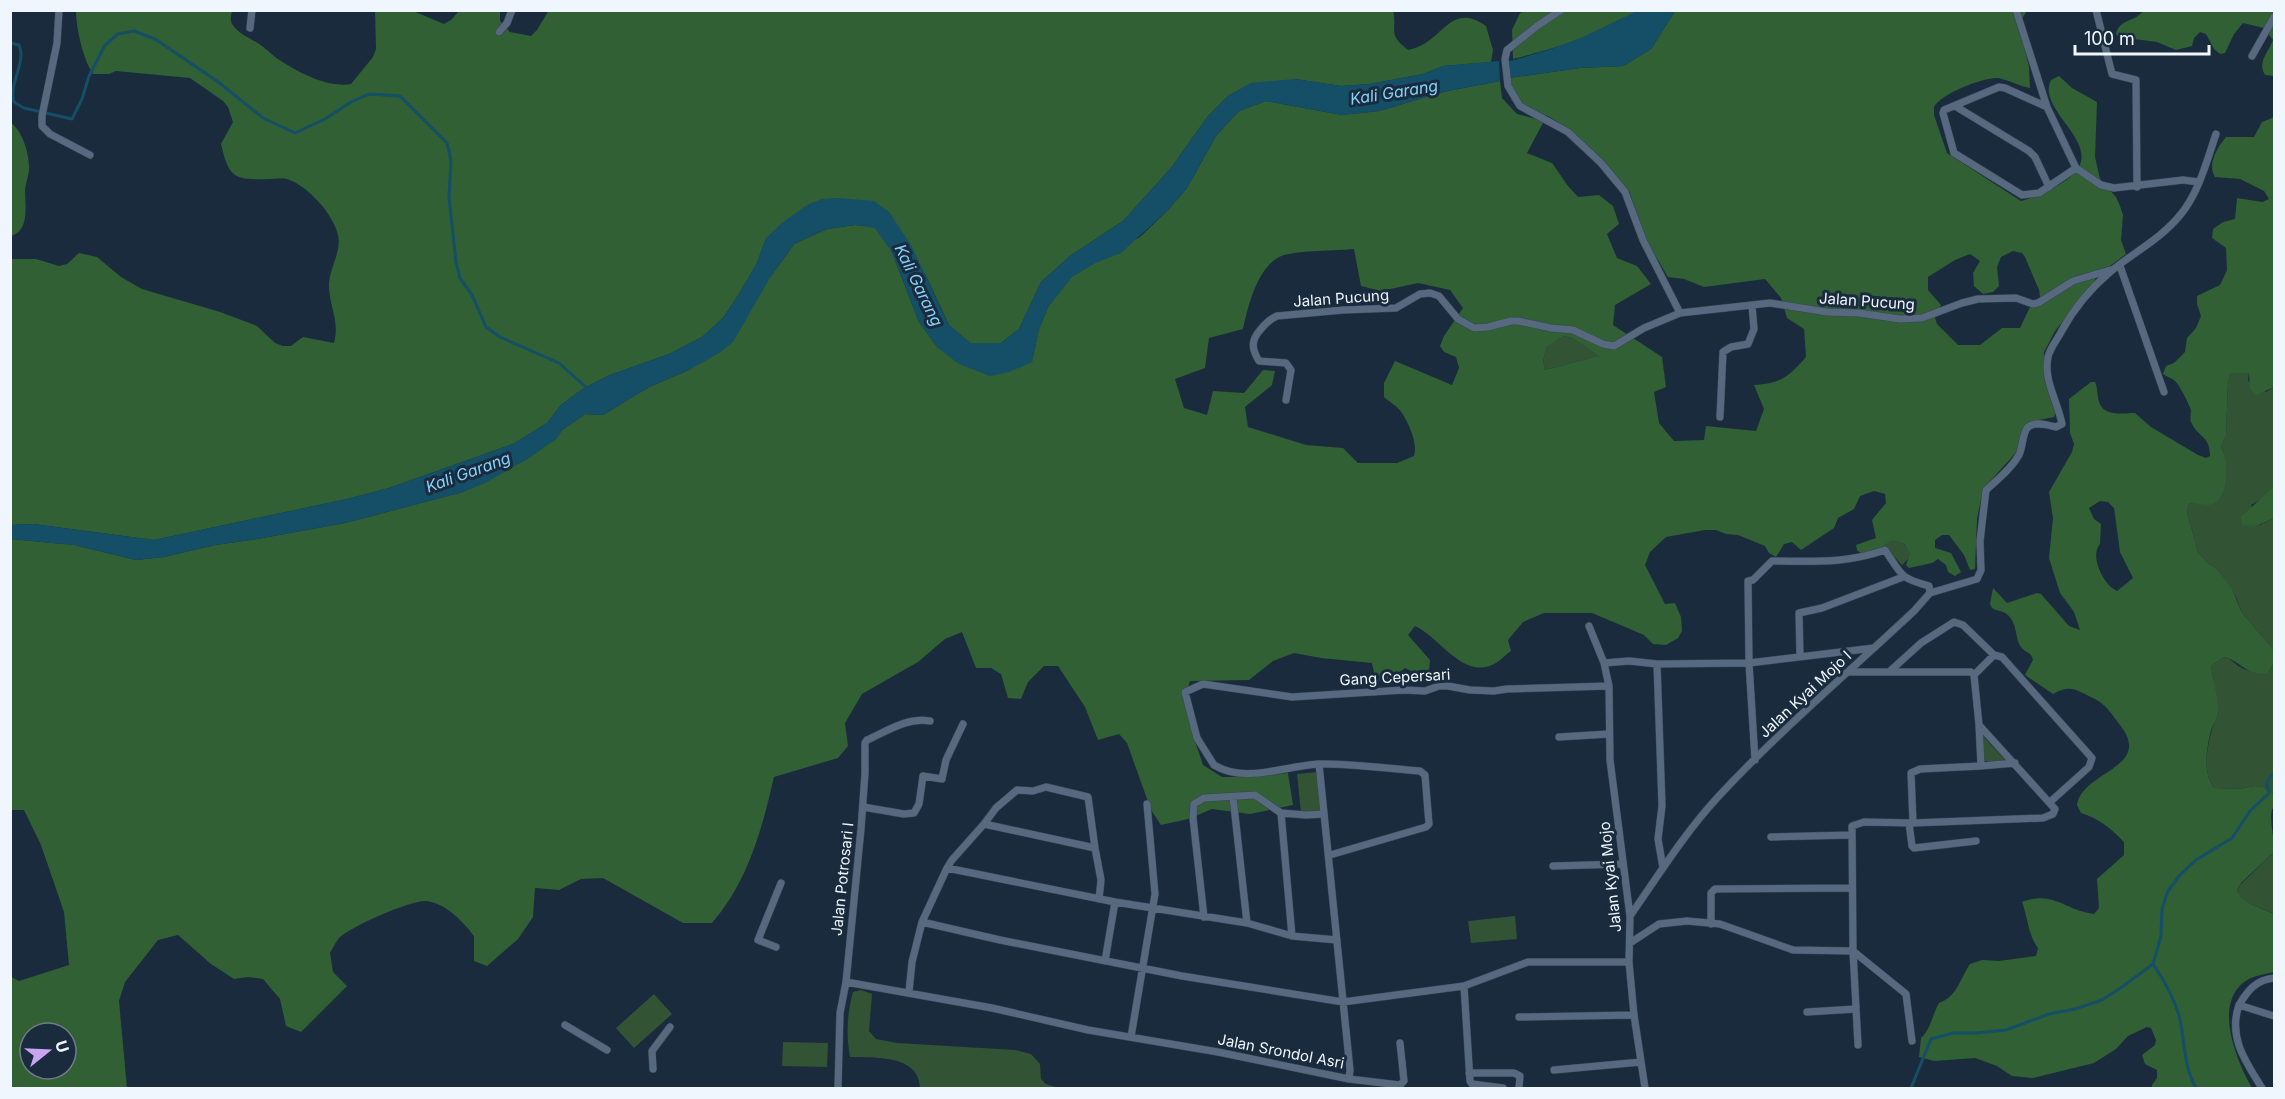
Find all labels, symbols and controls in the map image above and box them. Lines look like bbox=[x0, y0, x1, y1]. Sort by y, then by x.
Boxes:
scale bar bbox=[2075, 18, 2208, 56]
text: 100 m bbox=[2084, 28, 2135, 49]
water label: Kali Garang bbox=[1349, 75, 1440, 109]
water label: Kali Garang bbox=[891, 241, 948, 329]
street label: Jalan Pucung bbox=[1292, 285, 1390, 311]
street label: Jalan Pucung bbox=[1818, 288, 1916, 314]
water label: Kali Garang bbox=[423, 447, 513, 497]
street label: Jalan Kyai Mojo I bbox=[1755, 646, 1855, 742]
street label: Gang Cepersari bbox=[1339, 665, 1451, 689]
street label: Jalan Potrosari I bbox=[827, 821, 857, 937]
street label: Jalan Kyai Mojo bbox=[1595, 821, 1625, 933]
north arrow bbox=[18, 1021, 78, 1081]
street label: Jalan Srondol Asri bbox=[1216, 1029, 1346, 1073]
text: U bbox=[51, 1038, 74, 1055]

